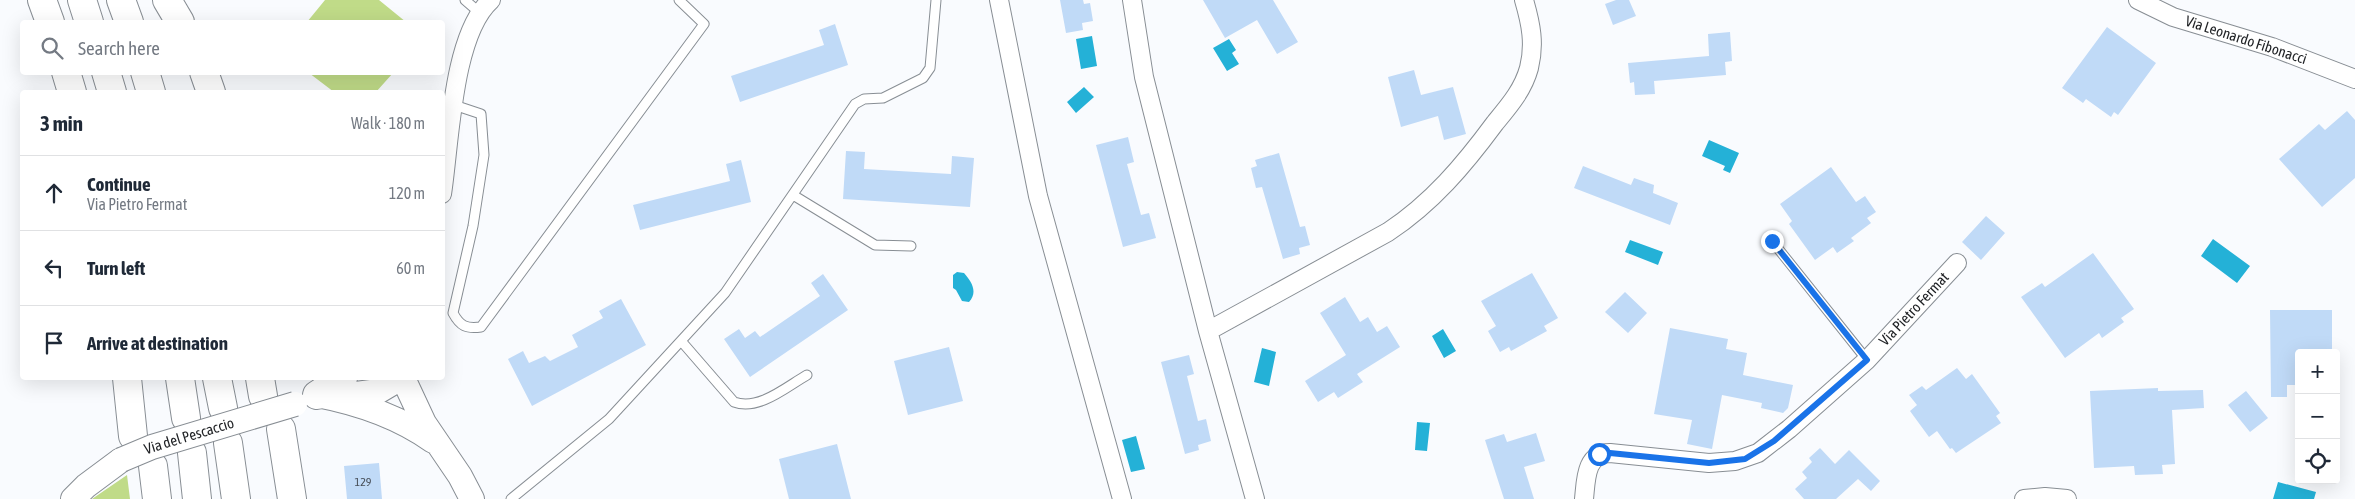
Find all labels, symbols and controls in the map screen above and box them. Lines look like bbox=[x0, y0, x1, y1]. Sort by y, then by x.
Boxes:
street label: Via Leonardo Fibonacci bbox=[2183, 12, 2309, 67]
search box bbox=[20, 20, 445, 75]
icon: search bbox=[38, 34, 66, 62]
text: Search here bbox=[78, 37, 160, 59]
text: 3 min bbox=[40, 111, 83, 135]
text: Walk · 180 m bbox=[351, 114, 425, 132]
text: Continue bbox=[87, 173, 151, 195]
icon: ahead bbox=[40, 179, 68, 207]
text: 120 m bbox=[389, 184, 425, 202]
text: Via Pietro Fermat bbox=[87, 195, 187, 213]
route end bbox=[1761, 230, 1784, 253]
icon: left bbox=[40, 254, 68, 282]
text: Turn left bbox=[87, 257, 145, 279]
text: 60 m bbox=[396, 259, 425, 277]
street label: Via Pietro Fermat bbox=[1875, 268, 1952, 349]
icon: arrive bbox=[40, 329, 68, 357]
text: Arrive at destination bbox=[87, 332, 228, 354]
map controls bbox=[2295, 349, 2340, 484]
button: + bbox=[2295, 349, 2340, 394]
button: − bbox=[2295, 394, 2340, 439]
street label: Via del Pescaccio bbox=[142, 414, 236, 457]
button: locate bbox=[2295, 439, 2340, 484]
route start bbox=[1588, 443, 1611, 466]
house number: 129 bbox=[355, 475, 372, 489]

